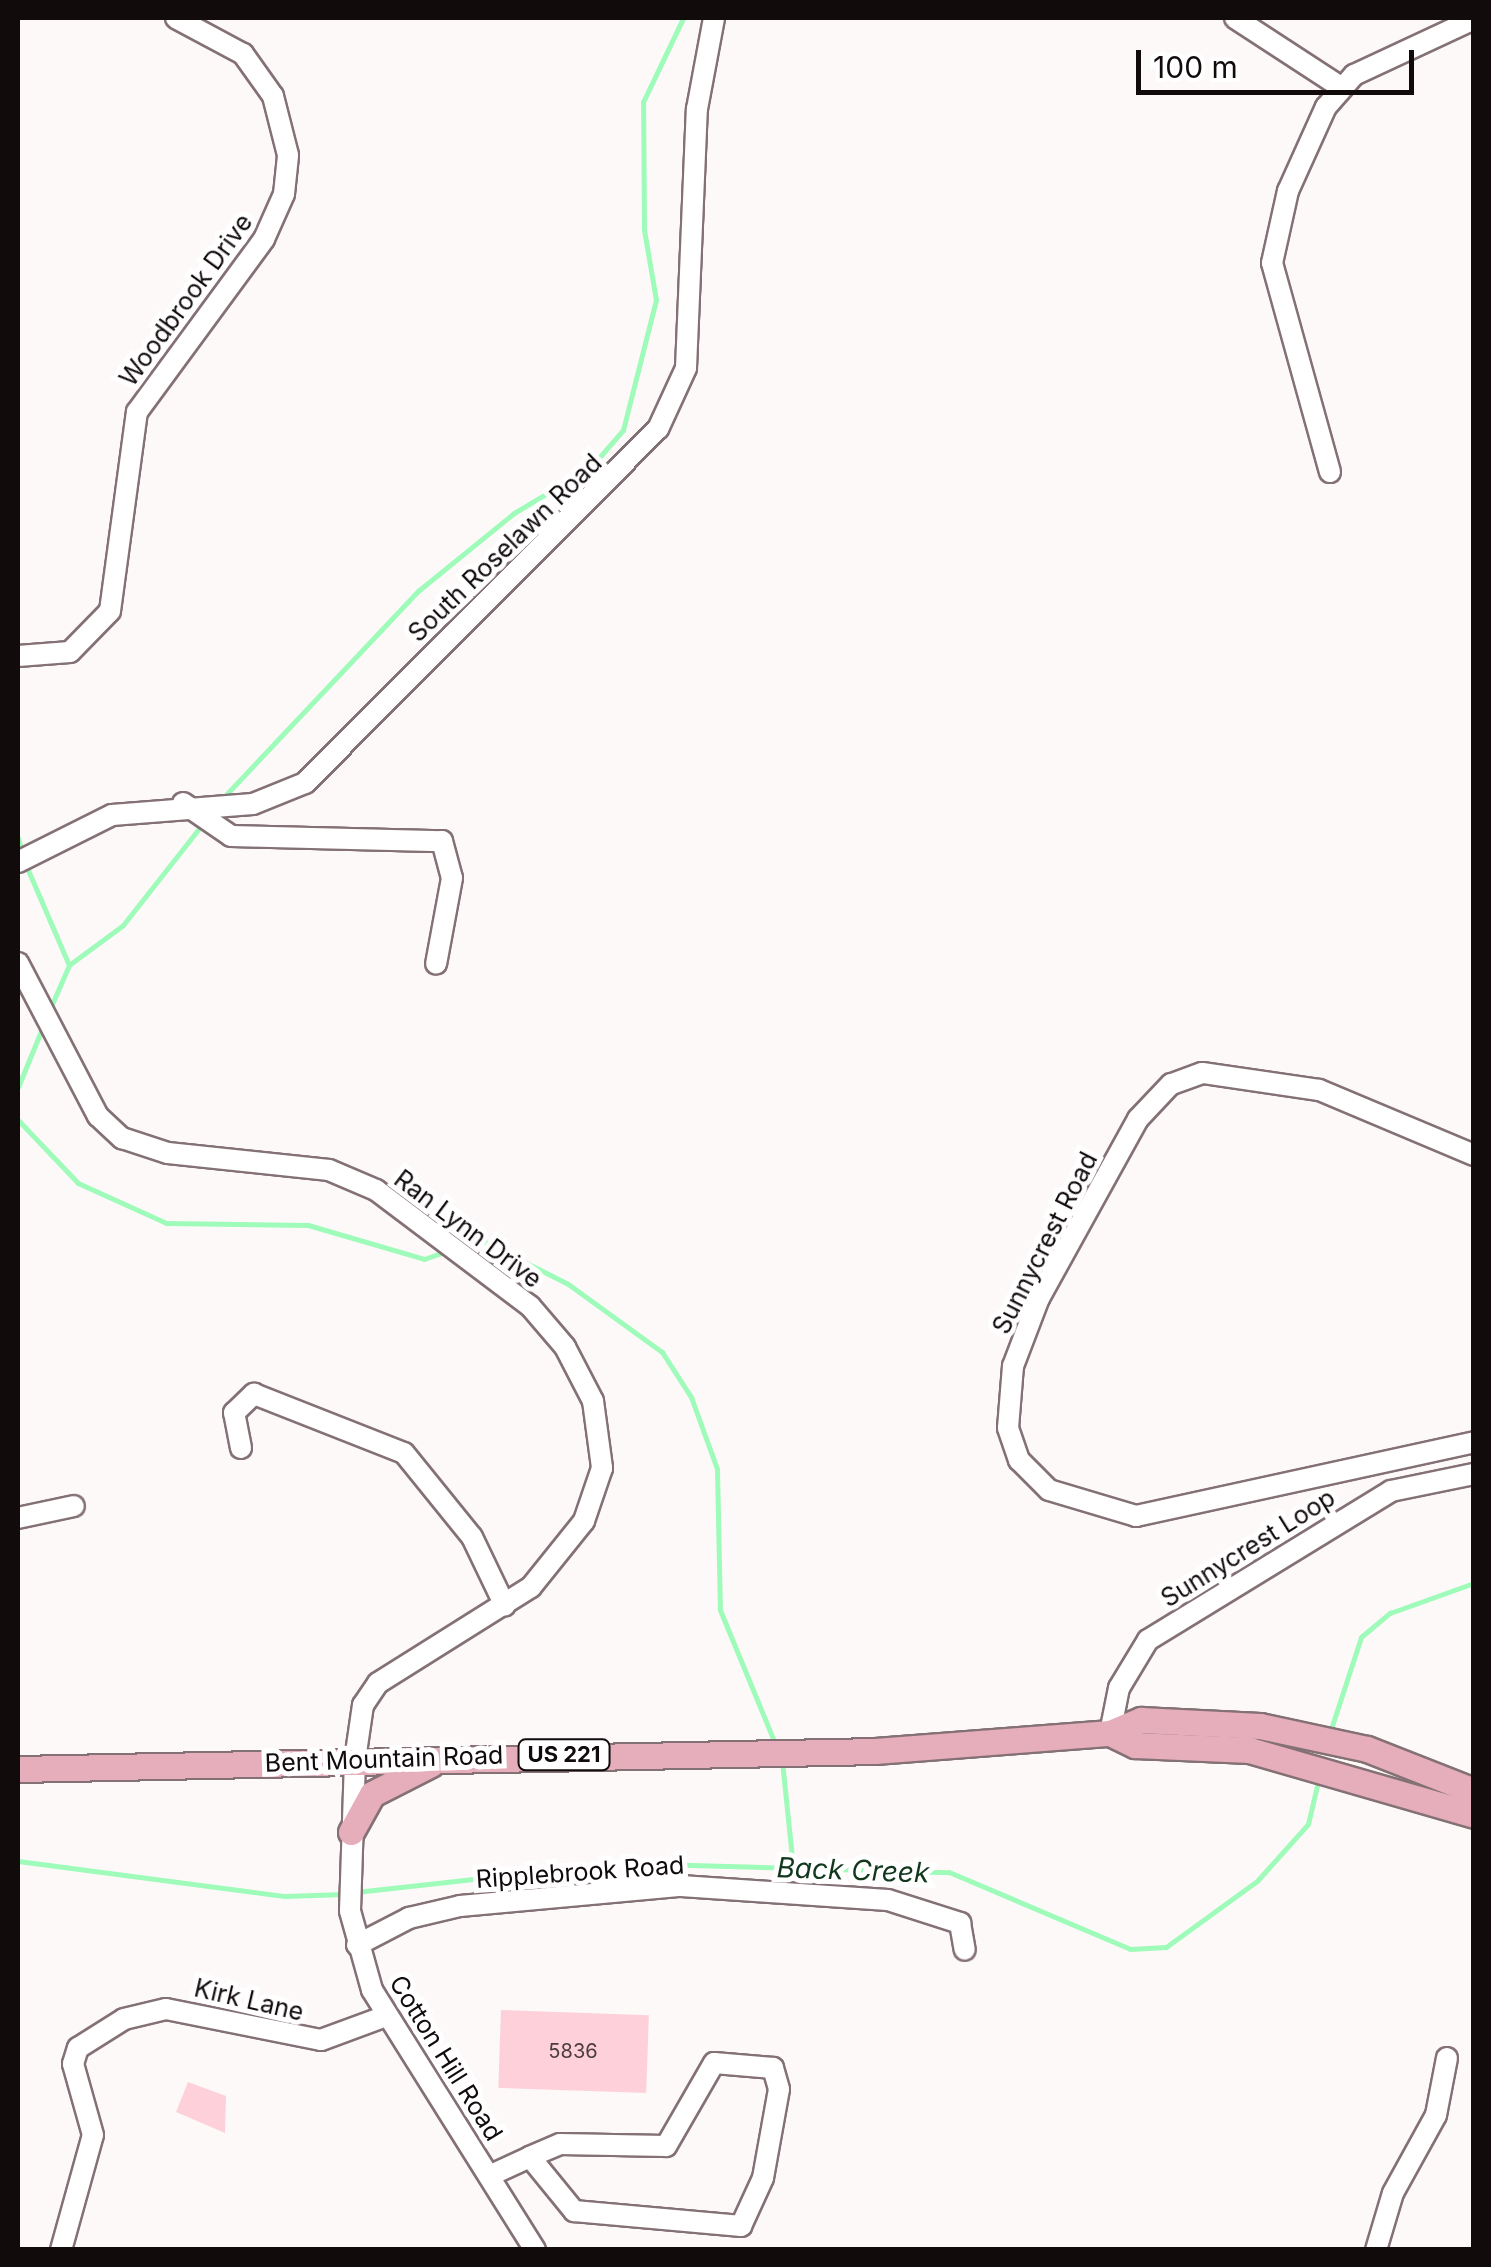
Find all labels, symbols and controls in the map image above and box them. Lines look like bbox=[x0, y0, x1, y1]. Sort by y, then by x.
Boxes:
scale bar bbox=[1141, 30, 1418, 92]
text: 100 m bbox=[1153, 49, 1238, 85]
street label: Woodbrook Drive bbox=[113, 208, 259, 392]
street label: South Roselawn Road bbox=[402, 448, 608, 648]
street label: Sunnycrest Road bbox=[986, 1147, 1104, 1339]
street label: Ran Lynn Drive bbox=[388, 1164, 548, 1294]
street label: Sunnycrest Loop bbox=[1156, 1482, 1340, 1614]
road number: US 221 bbox=[516, 1738, 612, 1772]
street label: Bent Mountain Road bbox=[264, 1740, 504, 1778]
street label: Ripplebrook Road bbox=[475, 1850, 685, 1894]
water label: Back Creek bbox=[776, 1851, 930, 1889]
street label: Cotton Hill Road bbox=[383, 1970, 509, 2146]
street label: Kirk Lane bbox=[191, 1973, 307, 2027]
house number: 5836 bbox=[548, 2039, 598, 2063]

